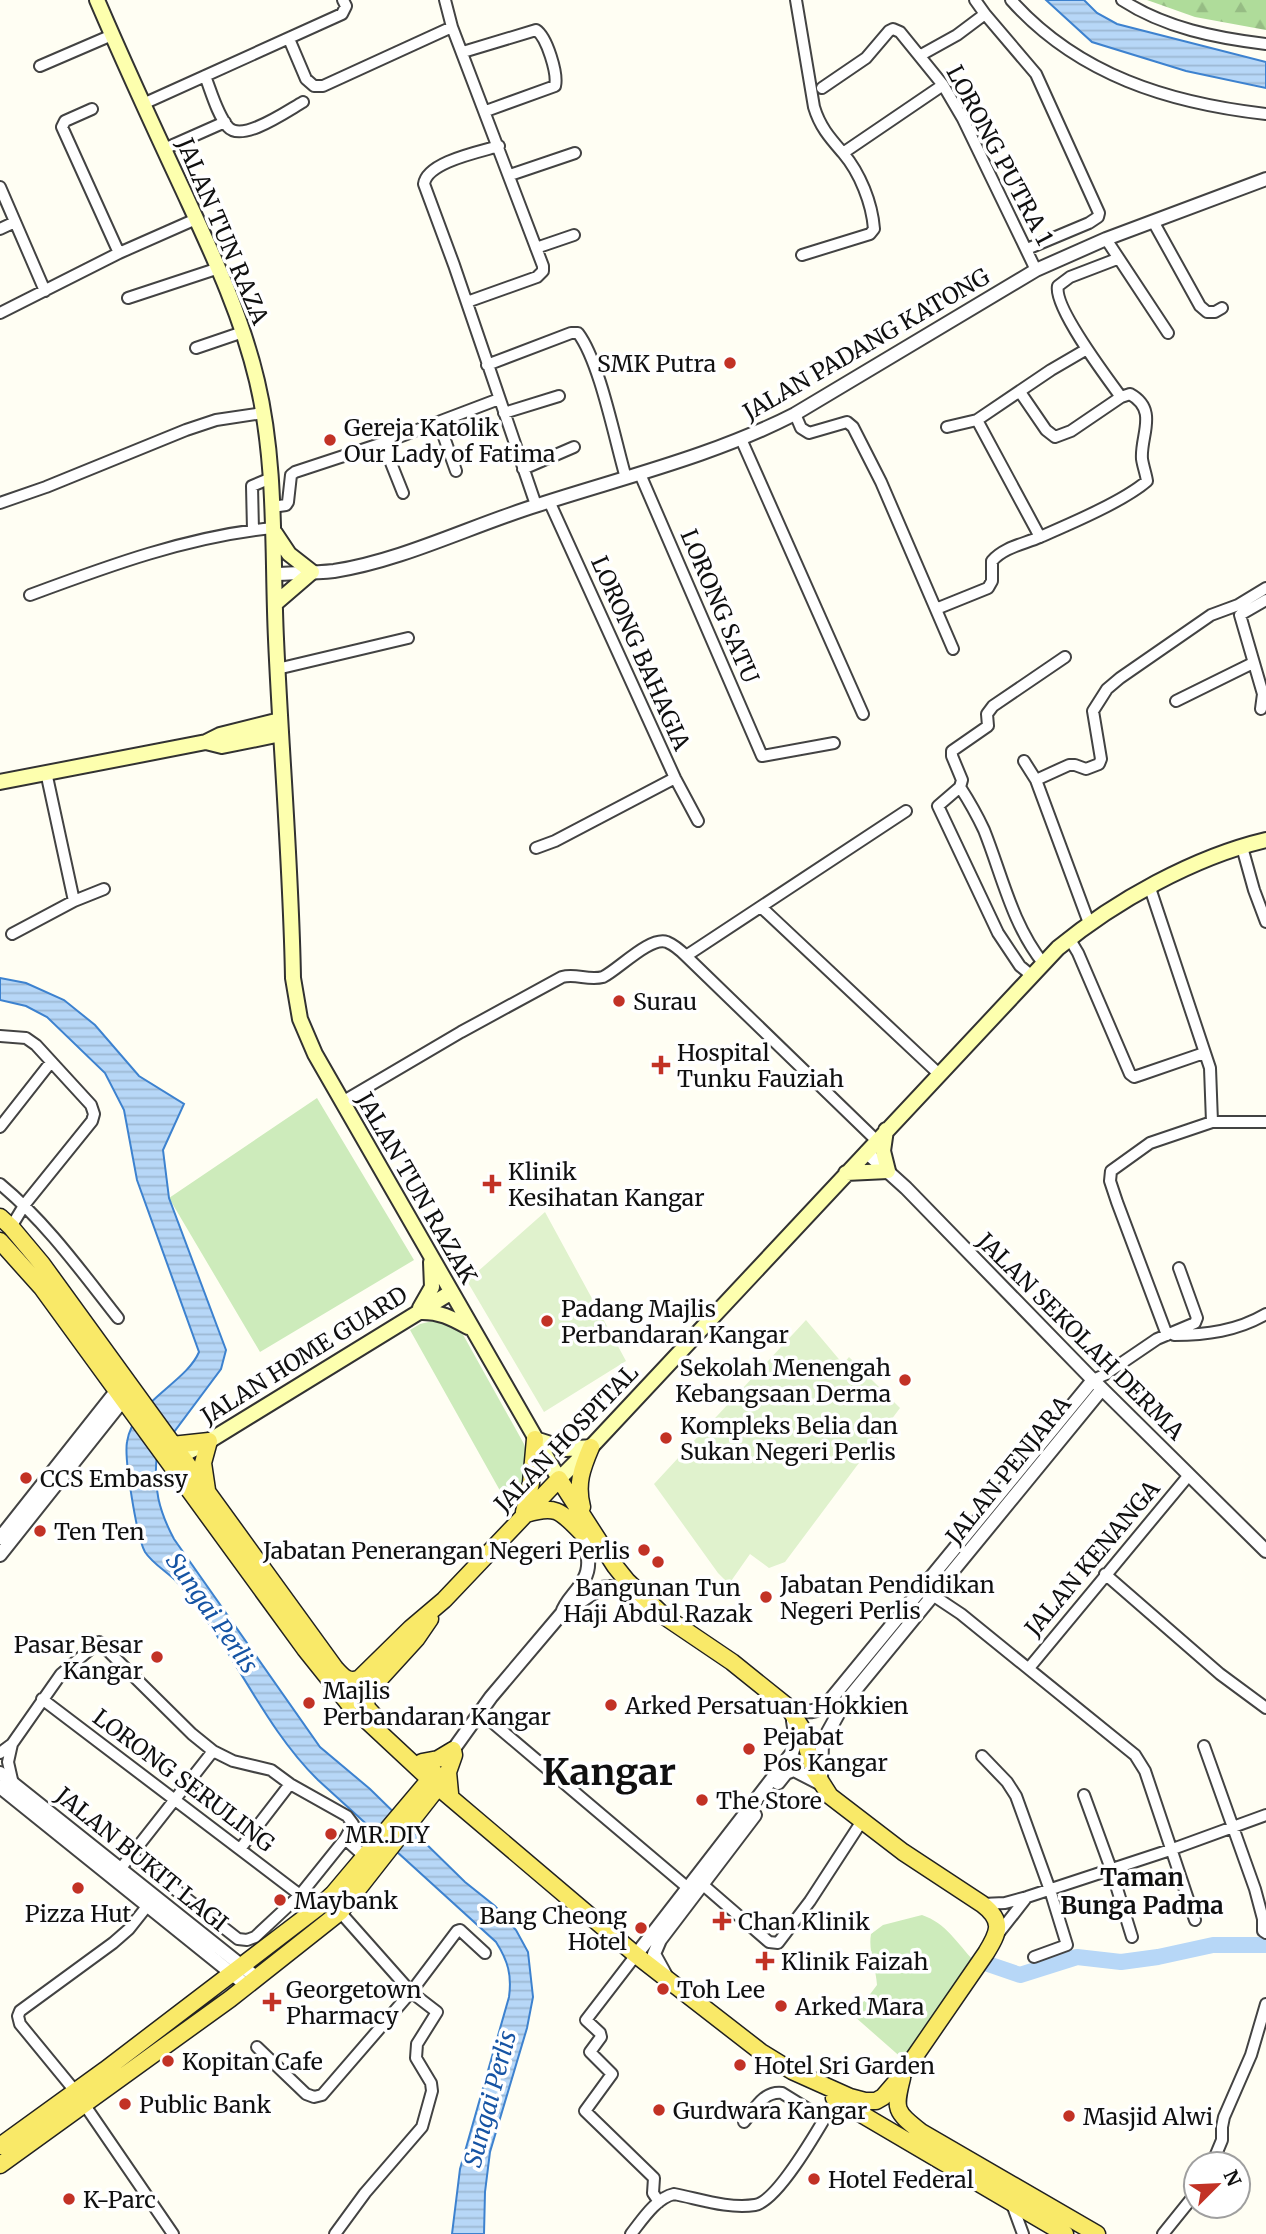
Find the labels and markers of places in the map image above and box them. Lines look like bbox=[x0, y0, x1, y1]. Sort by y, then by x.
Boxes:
place label: SMK Putra bbox=[597, 349, 716, 378]
marker: SMK Putra bbox=[722, 355, 738, 371]
place label: Gereja Katolik Our Lady of Fatima bbox=[344, 413, 555, 468]
marker: Gereja Katolik Our Lady of Fatima bbox=[322, 432, 338, 448]
place label: Surau bbox=[633, 987, 697, 1016]
marker: Surau bbox=[611, 993, 627, 1009]
place label: Hospital Tunku Fauziah bbox=[677, 1038, 844, 1093]
marker: Hospital Tunku Fauziah bbox=[651, 1055, 671, 1075]
place label: Klinik Kesihatan Kangar bbox=[508, 1157, 705, 1212]
marker: Klinik Kesihatan Kangar bbox=[482, 1174, 502, 1194]
place label: Padang Majlis Perbandaran Kangar bbox=[561, 1294, 789, 1349]
marker: Padang Majlis Perbandaran Kangar bbox=[539, 1313, 555, 1329]
place label: Sekolah Menengah Kebangsaan Derma bbox=[675, 1353, 891, 1408]
marker: Sekolah Menengah Kebangsaan Derma bbox=[897, 1372, 913, 1388]
place label: Kompleks Belia dan Sukan Negeri Perlis bbox=[680, 1411, 898, 1466]
marker: Kompleks Belia dan Sukan Negeri Perlis bbox=[658, 1430, 674, 1446]
place label: CCS Embassy bbox=[40, 1464, 189, 1493]
marker: CCS Embassy bbox=[18, 1470, 34, 1486]
place label: Ten Ten bbox=[54, 1517, 144, 1546]
marker: Ten Ten bbox=[32, 1523, 48, 1539]
place label: Jabatan Penerangan Negeri Perlis bbox=[262, 1536, 630, 1565]
marker: Jabatan Penerangan Negeri Perlis bbox=[636, 1542, 652, 1558]
marker: Bangunan Tun Haji Abdul Razak bbox=[650, 1554, 666, 1570]
place label: Jabatan Pendidikan Negeri Perlis bbox=[779, 1570, 995, 1625]
place label: Bangunan Tun Haji Abdul Razak bbox=[563, 1573, 753, 1628]
marker: Jabatan Pendidikan Negeri Perlis bbox=[758, 1589, 774, 1605]
place label: Pasar Besar Kangar bbox=[14, 1630, 143, 1685]
marker: Pasar Besar Kangar bbox=[149, 1649, 165, 1665]
place label: Majlis Perbandaran Kangar bbox=[323, 1676, 551, 1731]
place label: Arked Persatuan Hokkien bbox=[624, 1691, 909, 1720]
marker: Majlis Perbandaran Kangar bbox=[301, 1695, 317, 1711]
marker: Arked Persatuan Hokkien bbox=[603, 1697, 619, 1713]
place label: Pejabat Pos Kangar bbox=[763, 1722, 888, 1777]
marker: Pejabat Pos Kangar bbox=[741, 1741, 757, 1757]
place label: The Store bbox=[716, 1786, 822, 1815]
marker: The Store bbox=[694, 1792, 710, 1808]
place label: MR.DIY bbox=[345, 1820, 430, 1849]
marker: MR.DIY bbox=[323, 1826, 339, 1842]
marker: Pizza Hut bbox=[70, 1880, 86, 1896]
place label: Maybank bbox=[294, 1886, 398, 1915]
marker: Maybank bbox=[272, 1892, 288, 1908]
place label: Pizza Hut bbox=[25, 1899, 131, 1928]
place label: Bang Cheong Hotel bbox=[479, 1901, 627, 1956]
place label: Chan Klinik bbox=[738, 1907, 870, 1936]
marker: Chan Klinik bbox=[712, 1911, 732, 1931]
marker: Bang Cheong Hotel bbox=[633, 1920, 649, 1936]
place label: Klinik Faizah bbox=[781, 1947, 928, 1976]
marker: Klinik Faizah bbox=[755, 1951, 775, 1971]
place label: Georgetown Pharmacy bbox=[286, 1975, 422, 2030]
place label: Toh Lee bbox=[677, 1975, 765, 2004]
marker: Toh Lee bbox=[655, 1981, 671, 1997]
place label: Arked Mara bbox=[794, 1992, 924, 2021]
marker: Georgetown Pharmacy bbox=[264, 1994, 280, 2010]
marker: Arked Mara bbox=[773, 1998, 789, 2014]
place label: Kopitan Cafe bbox=[182, 2047, 323, 2076]
place label: Hotel Sri Garden bbox=[754, 2051, 935, 2080]
marker: Kopitan Cafe bbox=[160, 2053, 176, 2069]
marker: Hotel Sri Garden bbox=[732, 2057, 748, 2073]
place label: Public Bank bbox=[139, 2090, 271, 2119]
marker: Public Bank bbox=[117, 2096, 133, 2112]
place label: Gurdwara Kangar bbox=[673, 2096, 867, 2125]
marker: Gurdwara Kangar bbox=[651, 2102, 667, 2118]
place label: Masjid Alwi bbox=[1083, 2102, 1213, 2131]
marker: Masjid Alwi bbox=[1061, 2108, 1077, 2124]
place label: Hotel Federal bbox=[828, 2165, 974, 2194]
marker: Hotel Federal bbox=[806, 2171, 822, 2187]
place label: K-Parc bbox=[83, 2185, 156, 2214]
marker: K-Parc bbox=[61, 2191, 77, 2207]

